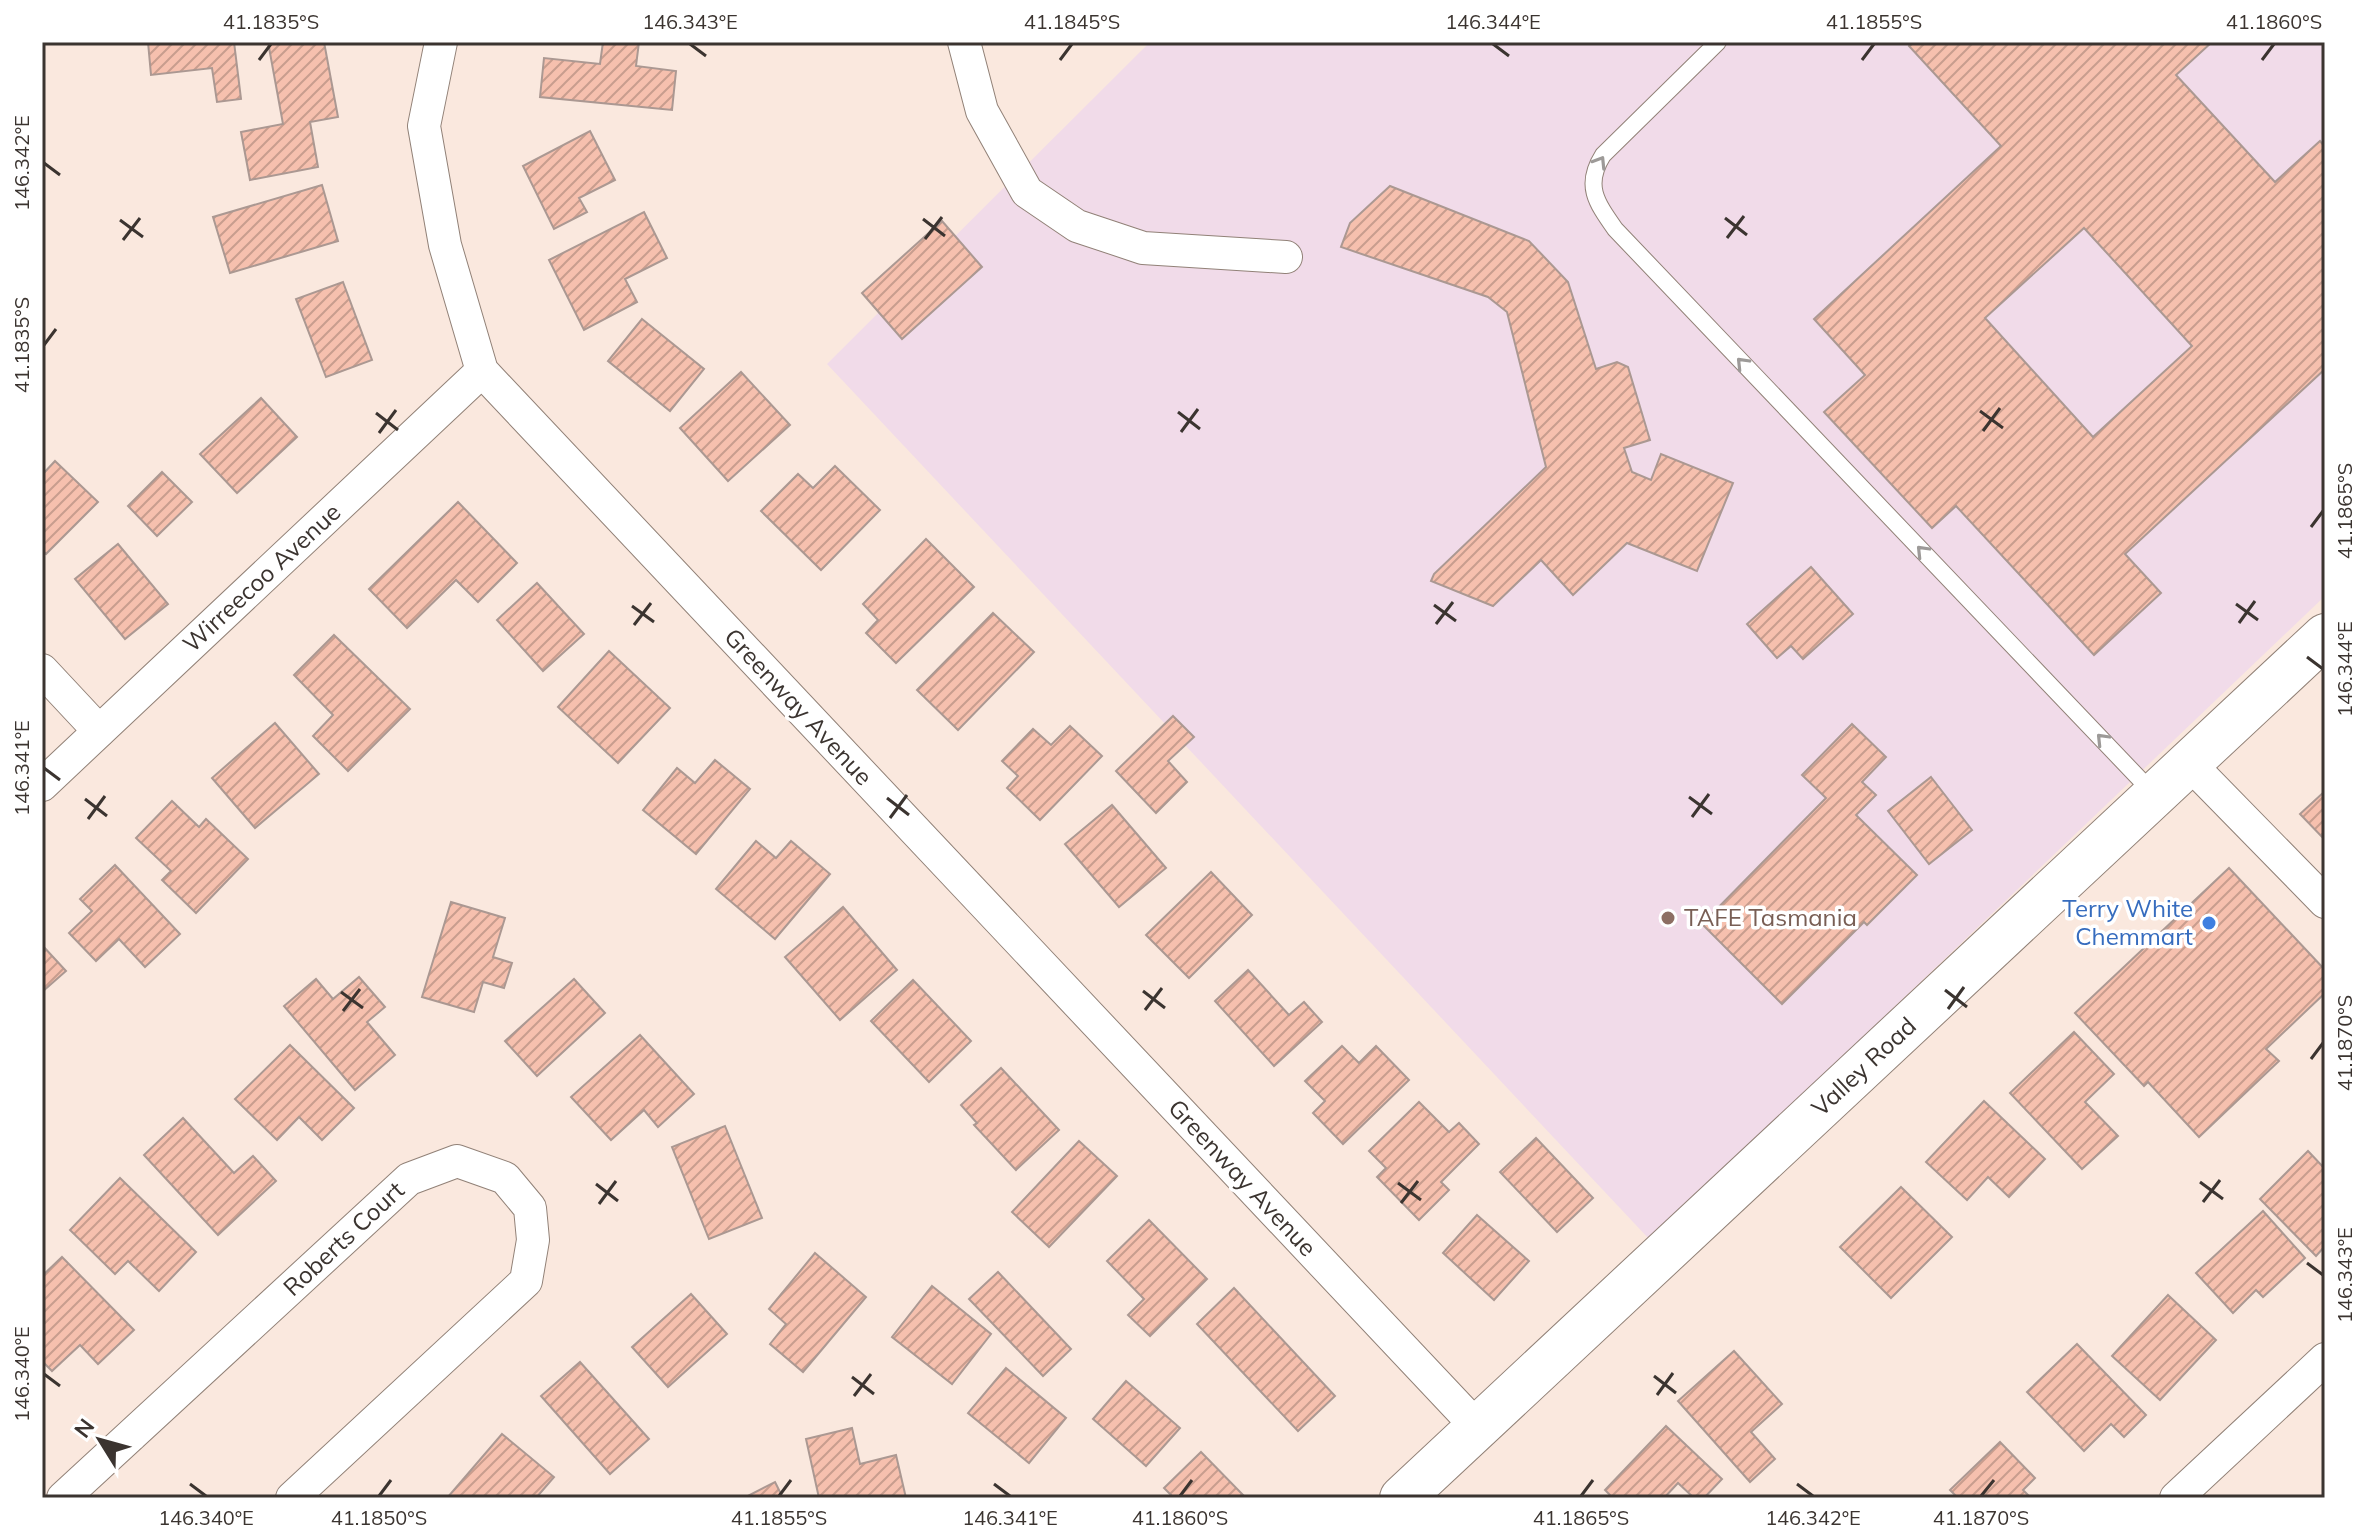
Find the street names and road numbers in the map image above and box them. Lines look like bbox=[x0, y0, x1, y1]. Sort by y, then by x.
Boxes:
street label: Wirreecoo Avenue bbox=[176, 496, 346, 658]
street label: Greenway Avenue bbox=[718, 622, 879, 791]
street label: Valley Road bbox=[1805, 1010, 1922, 1122]
street label: Greenway Avenue bbox=[1162, 1093, 1323, 1262]
street label: Roberts Court bbox=[277, 1175, 410, 1302]

